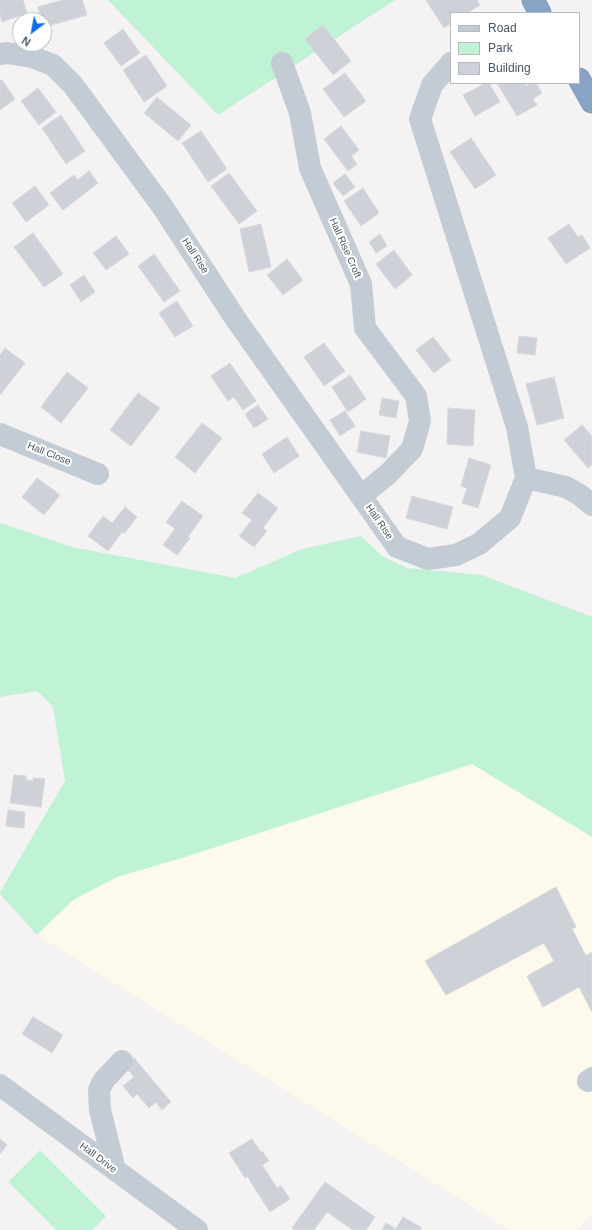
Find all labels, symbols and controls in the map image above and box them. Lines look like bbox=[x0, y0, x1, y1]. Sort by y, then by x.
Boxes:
north arrow bbox=[12, 12, 52, 52]
legend bbox=[450, 12, 580, 84]
text: Road bbox=[488, 21, 517, 35]
text: N bbox=[20, 34, 33, 49]
text: Park bbox=[488, 41, 513, 55]
text: Building bbox=[488, 61, 531, 75]
street label: Hall Rise Croft bbox=[326, 216, 364, 280]
street label: Hall Rise bbox=[179, 236, 211, 276]
street label: Hall Close bbox=[26, 440, 72, 468]
street label: Hall Rise bbox=[363, 502, 395, 542]
street label: Hall Drive bbox=[77, 1140, 119, 1176]

